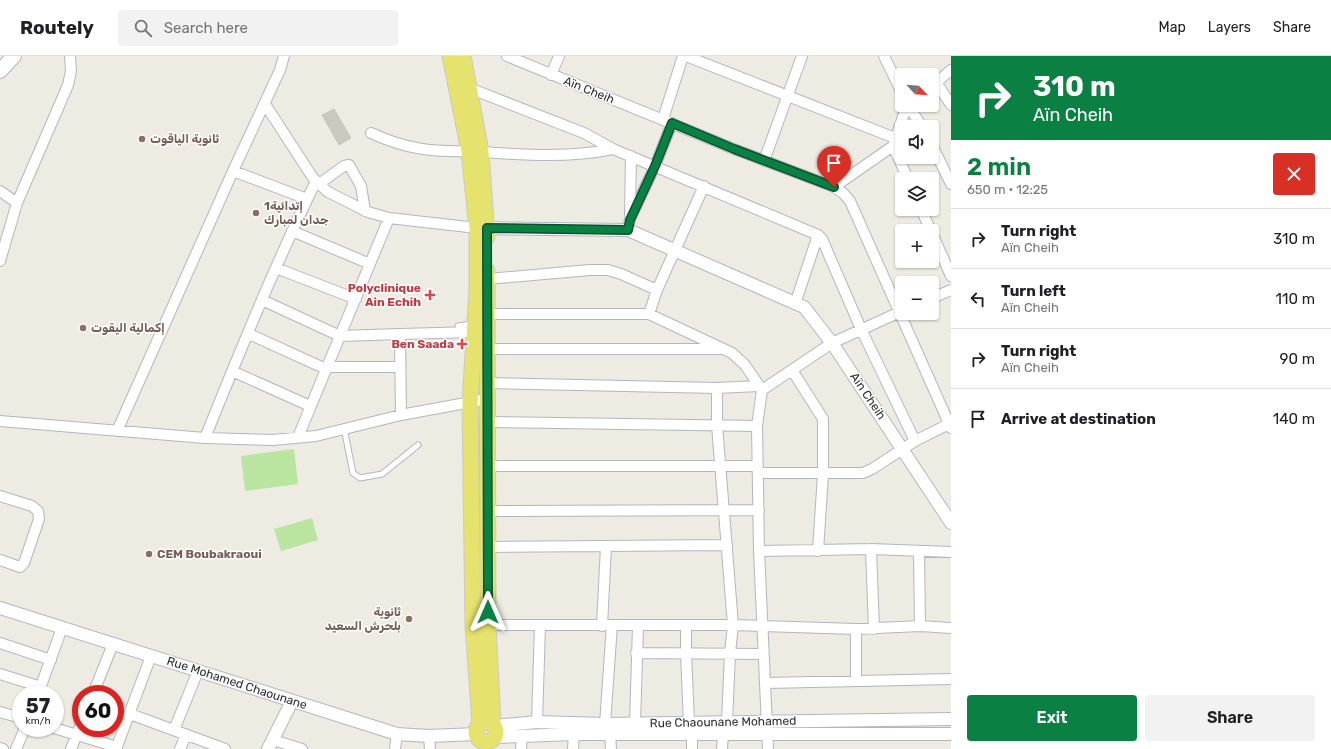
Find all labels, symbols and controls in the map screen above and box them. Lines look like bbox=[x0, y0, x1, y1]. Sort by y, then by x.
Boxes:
search box bbox=[118, 10, 398, 46]
text: Routely bbox=[20, 16, 94, 39]
icon: search bbox=[132, 17, 154, 39]
text: Search here bbox=[164, 19, 248, 37]
text: Map bbox=[1159, 19, 1186, 36]
text: Layers bbox=[1208, 19, 1251, 36]
text: Share bbox=[1273, 19, 1311, 36]
north arrow bbox=[895, 68, 939, 112]
map controls bbox=[895, 68, 939, 320]
text: 310 m bbox=[1033, 70, 1116, 103]
icon: right bbox=[967, 72, 1019, 124]
street label: Aïn Cheih bbox=[562, 74, 616, 106]
text: Aïn Cheih bbox=[1033, 104, 1113, 126]
button: sound bbox=[895, 120, 939, 164]
place label: ثانوية الياقوت bbox=[150, 132, 220, 146]
marker: ثانوية الياقوت bbox=[137, 134, 147, 144]
pin bbox=[817, 146, 851, 187]
icon: arrive bbox=[823, 152, 845, 174]
text: 2 min bbox=[967, 153, 1031, 181]
button: close bbox=[1273, 153, 1315, 195]
button: layers bbox=[895, 172, 939, 216]
text: 650 m · 12:25 bbox=[967, 182, 1048, 197]
place label: 1إتدائية جدان لمبارك bbox=[264, 199, 329, 227]
marker: 1إتدائية جدان لمبارك bbox=[251, 208, 261, 218]
text: Turn right bbox=[1001, 222, 1076, 240]
button: + bbox=[895, 224, 939, 268]
icon: right bbox=[967, 228, 989, 250]
text: 310 m bbox=[1273, 230, 1315, 248]
text: Aïn Cheih bbox=[1001, 240, 1059, 255]
button: − bbox=[895, 276, 939, 320]
place label: Polyclinique Ain Echih bbox=[348, 281, 421, 309]
text: Turn left bbox=[1001, 282, 1066, 300]
icon: left bbox=[967, 288, 989, 310]
marker: Polyclinique Ain Echih bbox=[424, 289, 436, 301]
text: 110 m bbox=[1276, 290, 1315, 308]
text: Aïn Cheih bbox=[1001, 300, 1059, 315]
place label: إكمالية اليقوت bbox=[91, 321, 165, 335]
marker: إكمالية اليقوت bbox=[78, 323, 88, 333]
place label: Ben Saada bbox=[391, 337, 454, 351]
marker: Ben Saada bbox=[457, 339, 467, 349]
text: Turn right bbox=[1001, 342, 1076, 360]
icon: right bbox=[967, 348, 989, 370]
text: 90 m bbox=[1280, 350, 1315, 368]
text: Aïn Cheih bbox=[1001, 360, 1059, 375]
street label: Aïn Cheih bbox=[847, 370, 889, 422]
icon: arrive bbox=[967, 408, 989, 430]
text: Arrive at destination bbox=[1001, 410, 1156, 428]
text: 140 m bbox=[1273, 410, 1315, 428]
place label: CEM Boubakraoui bbox=[157, 547, 262, 561]
marker: CEM Boubakraoui bbox=[144, 549, 154, 559]
position arrow bbox=[467, 591, 509, 633]
place label: ثانوية بلحرش السعيد bbox=[325, 605, 402, 633]
marker: ثانوية بلحرش السعيد bbox=[404, 614, 414, 624]
street label: Rue Mohamed Chaounane bbox=[165, 654, 309, 712]
speed limit sign: 60 bbox=[72, 685, 124, 737]
text: 57 bbox=[26, 694, 50, 718]
button: Exit bbox=[967, 695, 1137, 741]
button: Share bbox=[1145, 695, 1315, 741]
street label: Rue Chaounane Mohamed bbox=[650, 714, 796, 730]
text: km/h bbox=[26, 715, 50, 727]

